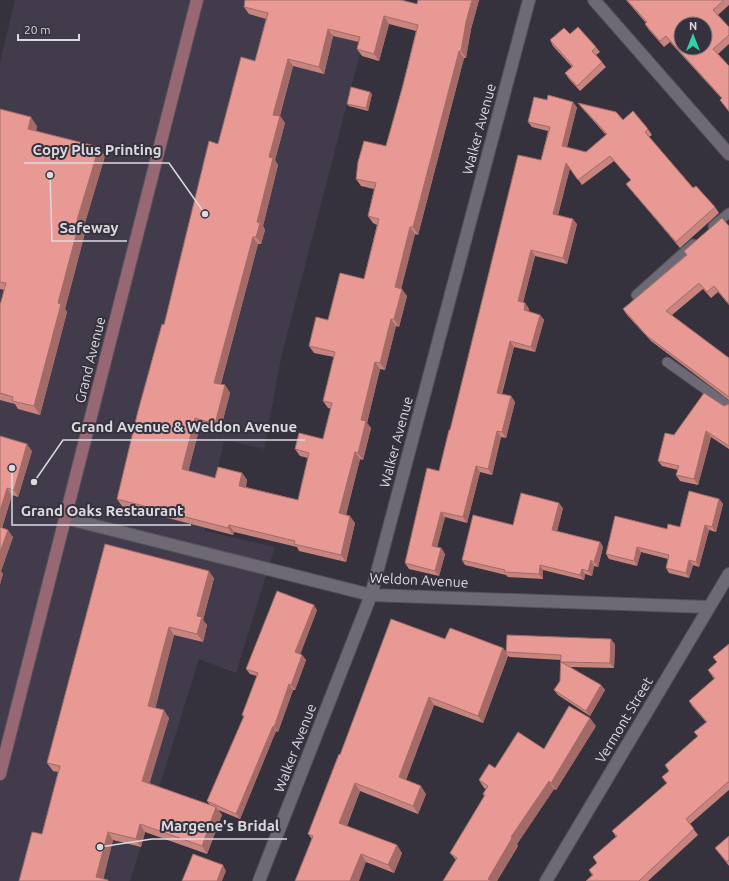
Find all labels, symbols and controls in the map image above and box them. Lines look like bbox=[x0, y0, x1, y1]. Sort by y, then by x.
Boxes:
scale bar bbox=[18, 16, 79, 42]
north arrow bbox=[673, 16, 713, 56]
text: N bbox=[689, 20, 697, 32]
text: 20 m bbox=[24, 23, 51, 36]
street label: Walker Avenue bbox=[459, 82, 499, 176]
callout: Copy Plus Printing bbox=[24, 136, 169, 163]
text: Copy Plus Printing bbox=[32, 141, 162, 158]
callout: Safeway bbox=[52, 214, 127, 241]
text: Safeway bbox=[59, 219, 119, 236]
street label: Grand Avenue bbox=[72, 315, 108, 405]
street label: Walker Avenue bbox=[376, 395, 416, 489]
callout: Grand Avenue & Weldon Avenue bbox=[63, 413, 305, 440]
text: Grand Avenue & Weldon Avenue bbox=[71, 418, 297, 435]
callout: Grand Oaks Restaurant bbox=[12, 498, 191, 525]
text: Grand Oaks Restaurant bbox=[21, 502, 184, 519]
street label: Weldon Avenue bbox=[369, 569, 469, 591]
street label: Vermont Street bbox=[592, 674, 656, 766]
street label: Walker Avenue bbox=[271, 701, 319, 795]
callout: Margene's Bridal bbox=[152, 812, 287, 839]
text: Margene's Bridal bbox=[161, 817, 280, 834]

